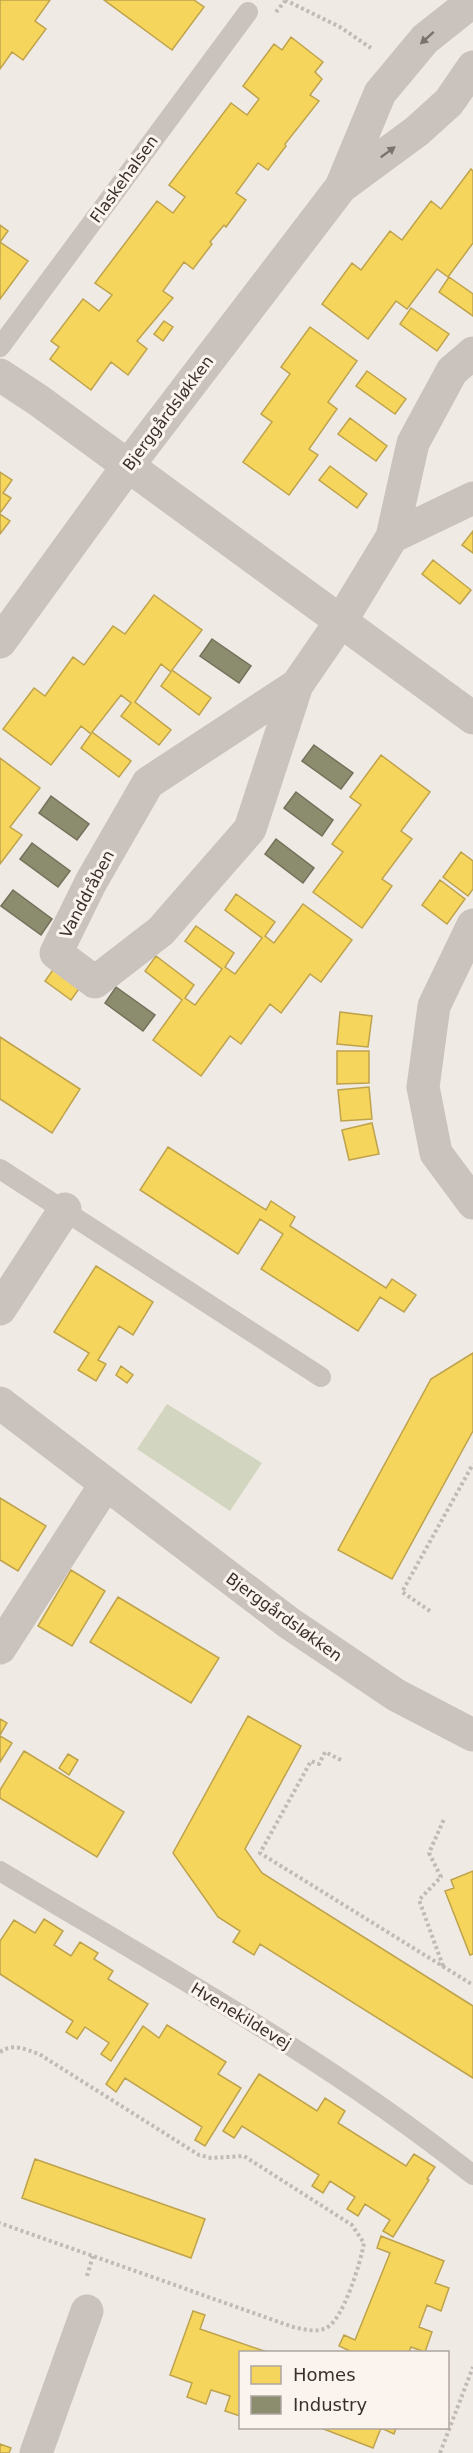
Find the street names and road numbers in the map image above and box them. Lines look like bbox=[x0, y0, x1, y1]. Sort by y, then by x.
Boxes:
street label: Flaskehalsen bbox=[86, 132, 162, 226]
street label: Bjerggårdsløkken bbox=[119, 352, 217, 474]
street label: Vanddråben bbox=[56, 847, 118, 941]
street label: Bjerggårdsløkken bbox=[222, 1569, 346, 1665]
street label: Hvenekildevej bbox=[188, 1979, 294, 2053]

